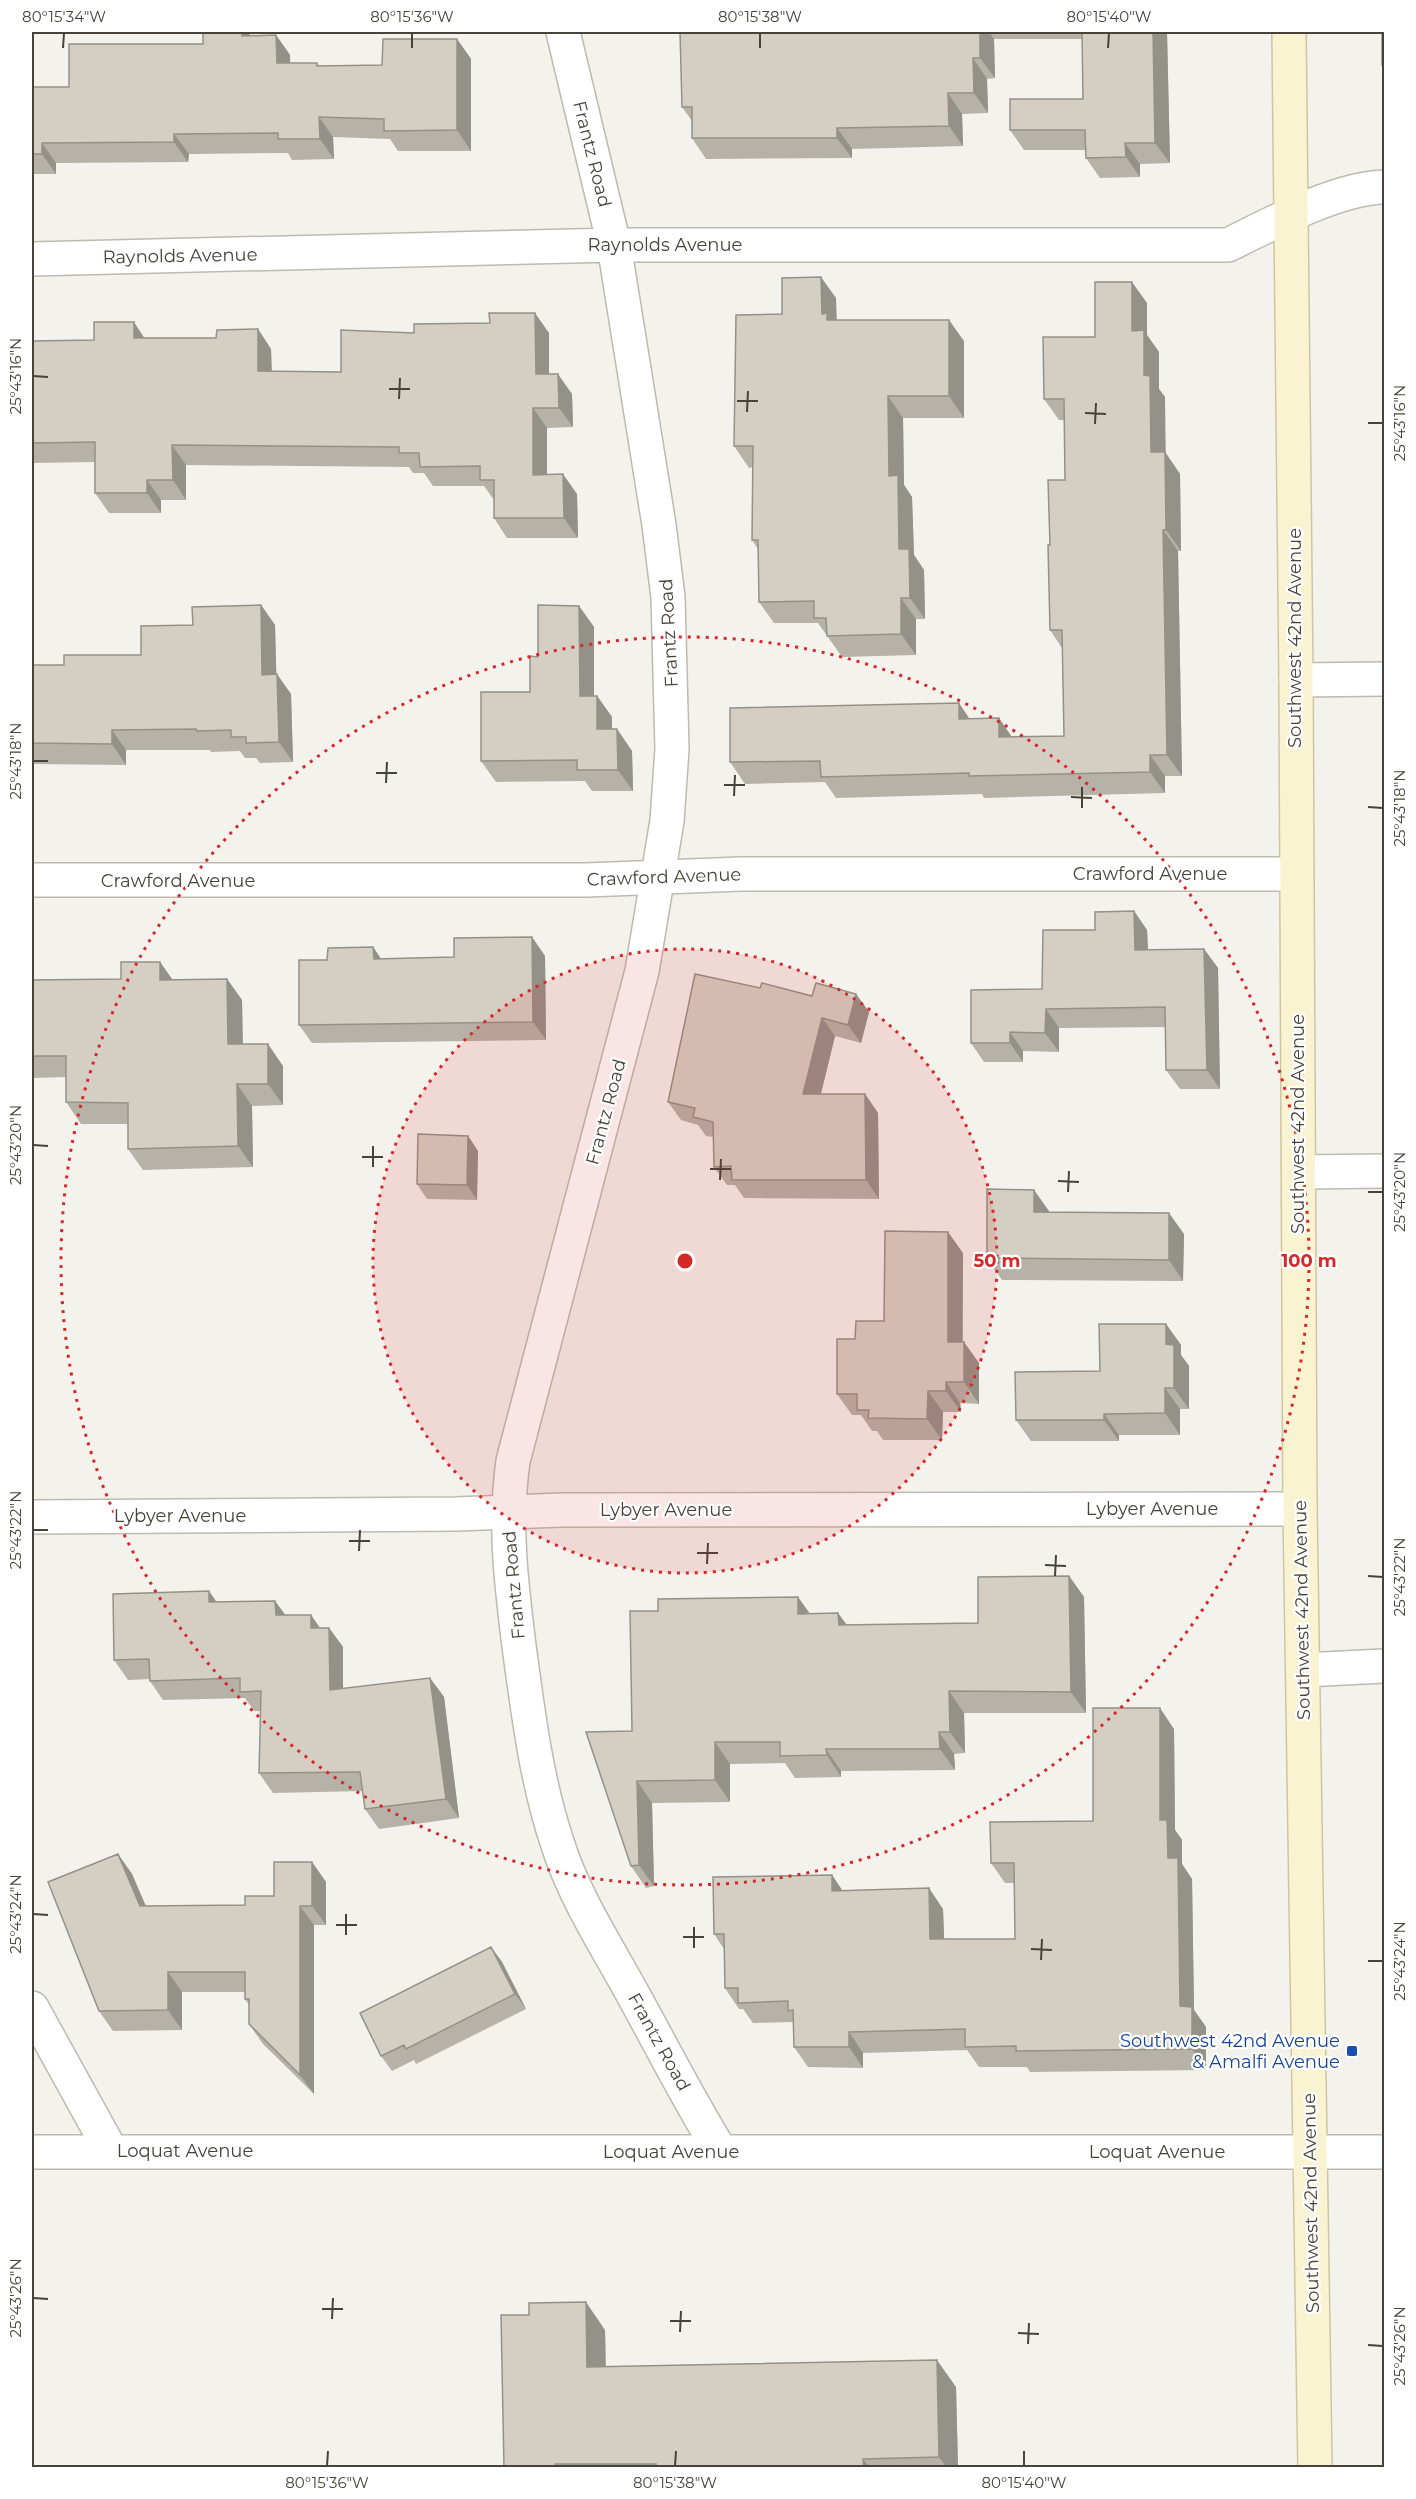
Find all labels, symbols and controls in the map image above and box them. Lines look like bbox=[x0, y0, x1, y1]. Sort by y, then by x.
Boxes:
text: 80°15'34"W bbox=[22, 7, 106, 26]
text: 80°15'36"W bbox=[370, 7, 454, 26]
text: 80°15'38"W bbox=[718, 7, 802, 26]
text: 80°15'40"W bbox=[1066, 7, 1152, 26]
street label: Frantz Road bbox=[568, 99, 616, 209]
street label: Raynolds Avenue bbox=[588, 234, 743, 256]
street label: Raynolds Avenue bbox=[102, 244, 258, 268]
text: 25°43'16"N bbox=[6, 338, 25, 414]
text: 25°43'16"N bbox=[1390, 385, 1409, 461]
street label: Southwest 42nd Avenue bbox=[1284, 528, 1306, 748]
street label: Frantz Road bbox=[655, 578, 683, 688]
text: 25°43'18"N bbox=[6, 722, 25, 800]
text: 25°43'18"N bbox=[1390, 769, 1409, 847]
street label: Crawford Avenue bbox=[586, 863, 742, 891]
street label: Crawford Avenue bbox=[1073, 863, 1227, 885]
street label: Crawford Avenue bbox=[101, 870, 255, 892]
street label: Southwest 42nd Avenue bbox=[1287, 1014, 1309, 1234]
street label: Frantz Road bbox=[581, 1057, 631, 1167]
text: 25°43'20"N bbox=[6, 1105, 25, 1185]
text: 25°43'20"N bbox=[1390, 1152, 1409, 1232]
text: 50 m bbox=[974, 1250, 1020, 1272]
text: 100 m bbox=[1281, 1250, 1337, 1272]
centre of rings bbox=[675, 1251, 695, 1271]
text: 25°43'22"N bbox=[6, 1491, 25, 1569]
street label: Lybyer Avenue bbox=[1086, 1498, 1218, 1520]
street label: Lybyer Avenue bbox=[600, 1499, 732, 1521]
street label: Southwest 42nd Avenue bbox=[1289, 1500, 1315, 1720]
street label: Lybyer Avenue bbox=[114, 1505, 246, 1527]
street label: Frantz Road bbox=[498, 1530, 530, 1640]
text: 25°43'22"N bbox=[1390, 1538, 1409, 1616]
text: 25°43'24"N bbox=[6, 1874, 25, 1954]
text: 25°43'24"N bbox=[1390, 1921, 1409, 2001]
street label: Frantz Road bbox=[623, 1989, 695, 2095]
place label: Southwest 42nd Avenue & Amalfi Avenue bbox=[1120, 2030, 1340, 2073]
marker: Southwest 42nd Avenue & Amalfi Avenue bbox=[1345, 2044, 1359, 2058]
street label: Southwest 42nd Avenue bbox=[1298, 2093, 1324, 2313]
street label: Loquat Avenue bbox=[117, 2140, 253, 2162]
street label: Loquat Avenue bbox=[603, 2141, 739, 2163]
street label: Loquat Avenue bbox=[1089, 2141, 1225, 2163]
text: 25°43'26"N bbox=[6, 2258, 25, 2338]
text: 25°43'26"N bbox=[1390, 2306, 1409, 2386]
text: 80°15'36"W bbox=[285, 2473, 369, 2492]
text: 80°15'38"W bbox=[633, 2473, 717, 2492]
text: 80°15'40"W bbox=[981, 2473, 1067, 2492]

